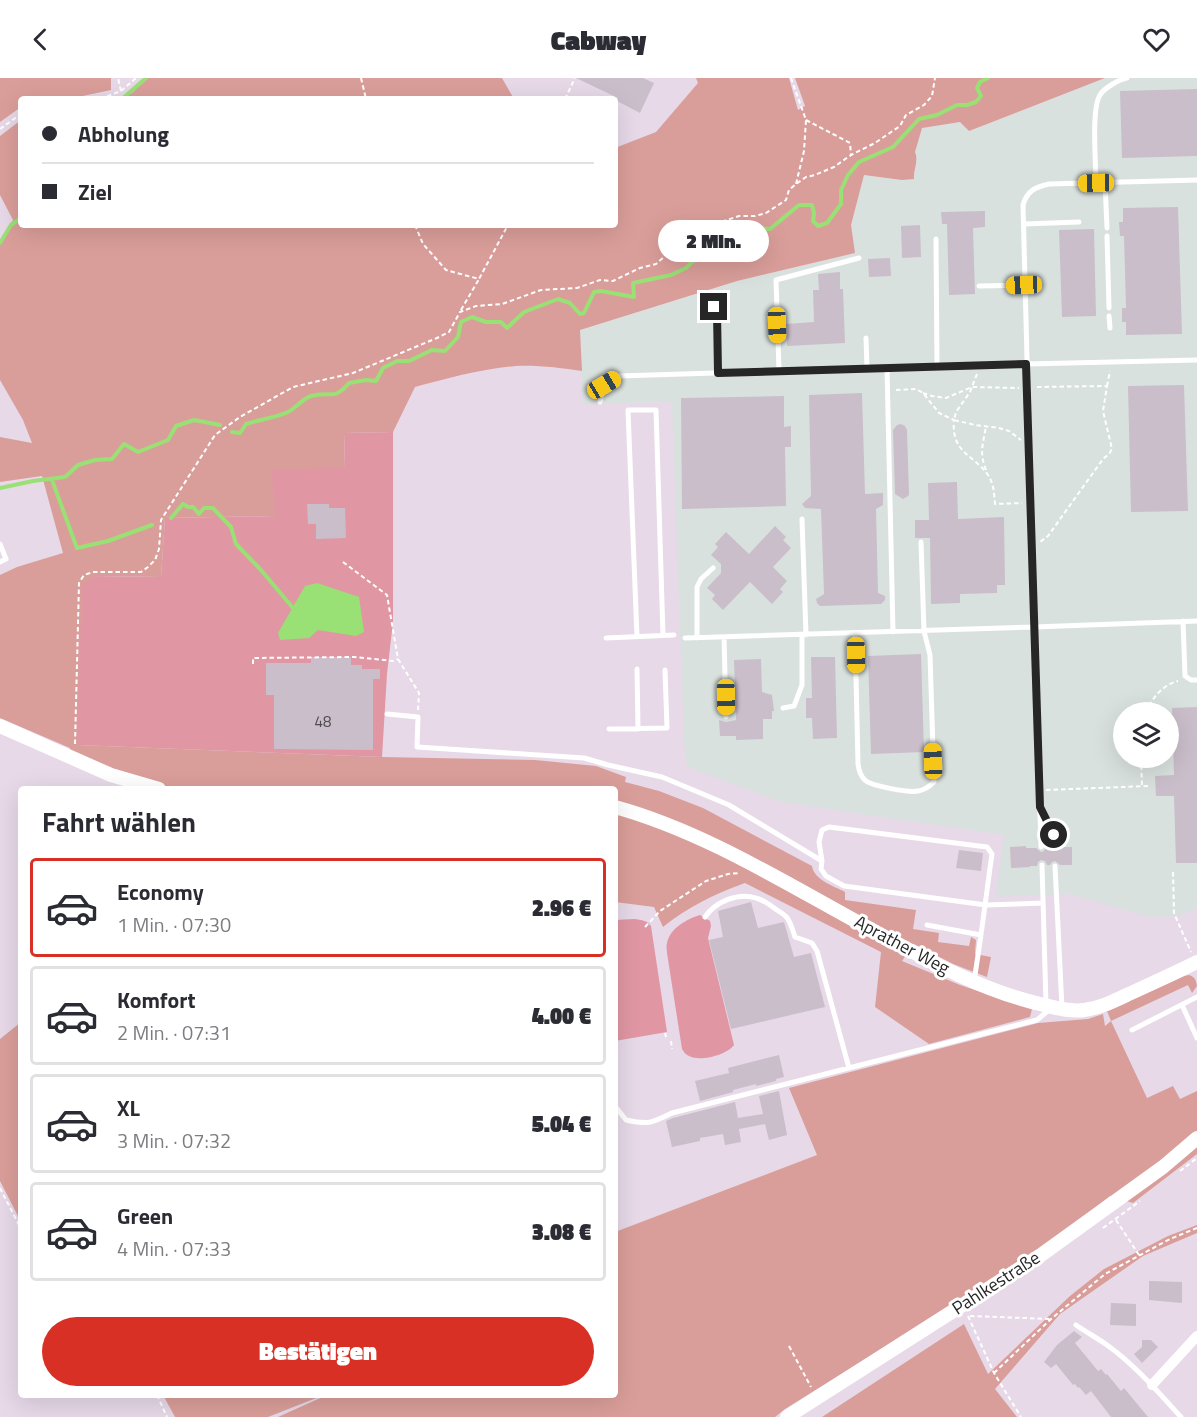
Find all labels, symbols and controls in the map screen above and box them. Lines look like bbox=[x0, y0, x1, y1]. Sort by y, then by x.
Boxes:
text: Cabway bbox=[551, 19, 646, 60]
icon: back bbox=[24, 23, 57, 56]
icon: heart bbox=[1140, 23, 1173, 56]
text: Abholung bbox=[78, 117, 169, 151]
car bbox=[1078, 174, 1114, 192]
text: Ziel bbox=[78, 175, 113, 209]
callout: 2 Min. bbox=[658, 220, 770, 262]
text: 2 Min. bbox=[686, 225, 741, 256]
car bbox=[1006, 275, 1042, 295]
route end bbox=[700, 293, 727, 320]
car bbox=[767, 307, 787, 343]
car bbox=[584, 368, 624, 402]
car bbox=[847, 637, 865, 673]
car bbox=[717, 679, 735, 715]
map controls bbox=[1113, 702, 1179, 768]
button: layers bbox=[1113, 702, 1179, 768]
house number: 48 bbox=[315, 710, 331, 733]
car bbox=[923, 743, 943, 779]
text: Fahrt wählen bbox=[42, 801, 196, 842]
route start bbox=[1040, 821, 1067, 848]
text: Economy bbox=[117, 875, 204, 909]
icon: car bbox=[45, 881, 99, 935]
text: 2.96 € bbox=[532, 891, 591, 925]
street label: Aprather Weg bbox=[850, 908, 955, 981]
text: 1 Min. · 07:30 bbox=[117, 909, 231, 940]
text: Komfort bbox=[117, 983, 196, 1017]
icon: car bbox=[45, 989, 99, 1043]
text: 4.00 € bbox=[532, 999, 591, 1033]
text: 2 Min. · 07:31 bbox=[117, 1017, 231, 1048]
text: XL bbox=[117, 1091, 140, 1125]
icon: car bbox=[45, 1097, 99, 1151]
text: 5.04 € bbox=[532, 1107, 591, 1141]
text: 3 Min. · 07:32 bbox=[117, 1125, 231, 1156]
text: Green bbox=[117, 1199, 173, 1233]
icon: car bbox=[45, 1205, 99, 1259]
text: 3.08 € bbox=[532, 1215, 591, 1249]
text: 4 Min. · 07:33 bbox=[117, 1233, 231, 1264]
street label: Pahlkestraße bbox=[946, 1244, 1045, 1321]
button: Bestätigen bbox=[42, 1317, 594, 1386]

